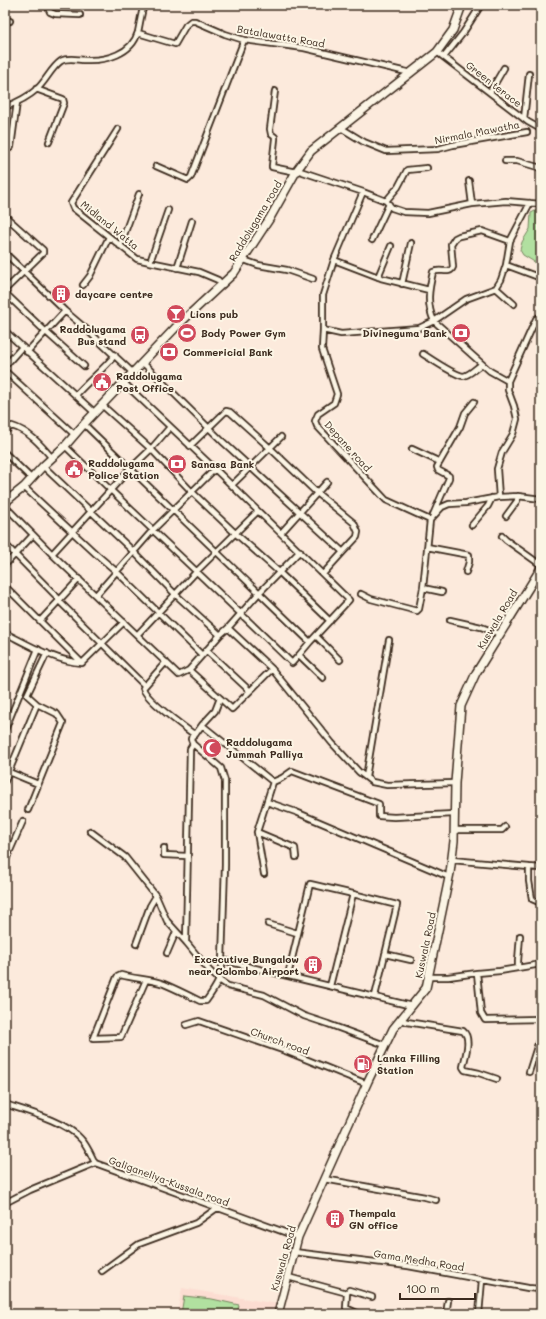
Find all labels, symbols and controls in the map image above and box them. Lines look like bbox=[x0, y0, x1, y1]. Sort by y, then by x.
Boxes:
street label: Batalawatta Road bbox=[236, 21, 326, 51]
street label: Green terace bbox=[463, 58, 525, 110]
street label: Nirmala Mawatha bbox=[433, 117, 521, 147]
street label: Raddolugama road bbox=[225, 178, 285, 264]
street label: Midland Watta bbox=[78, 197, 142, 253]
building icon: daycare centre bbox=[50, 283, 72, 305]
place label: daycare centre bbox=[75, 287, 153, 301]
bar icon: Lions pub bbox=[165, 303, 187, 325]
place label: Lions pub bbox=[190, 307, 238, 321]
place label: Raddolugama Bus stand bbox=[60, 322, 127, 348]
sports icon: Body Power Gym bbox=[176, 322, 198, 344]
bank icon: Divineguma Bank bbox=[450, 322, 472, 344]
bus stop icon: Raddolugama Bus stand bbox=[129, 324, 151, 346]
place label: Body Power Gym bbox=[201, 326, 286, 340]
place label: Divineguma Bank bbox=[363, 326, 447, 340]
bank icon: Commericial Bank bbox=[158, 341, 180, 363]
place label: Commericial Bank bbox=[183, 345, 273, 359]
place label: Raddolugama Post Office bbox=[116, 369, 182, 395]
public building icon: Raddolugama Post Office bbox=[91, 371, 113, 393]
street label: Depane road bbox=[321, 418, 375, 474]
bank icon: Sanasa Bank bbox=[166, 453, 188, 475]
place label: Raddolugama Police Station bbox=[88, 456, 159, 482]
place label: Sanasa Bank bbox=[191, 457, 254, 471]
public building icon: Raddolugama Police Station bbox=[63, 458, 85, 480]
street label: Kuswala Road bbox=[474, 587, 520, 651]
place label: Raddolugama Jummah Palliya bbox=[226, 735, 303, 761]
mosque icon: Raddolugama Jummah Palliya bbox=[201, 737, 223, 759]
street label: Kuswala Road bbox=[411, 911, 439, 979]
place label: Excecutive Bungalow near Colombo Airport bbox=[189, 952, 300, 978]
building icon: Excecutive Bungalow near Colombo Airport bbox=[302, 954, 324, 976]
street label: Church road bbox=[249, 1024, 311, 1058]
place label: Lanka Filling Station bbox=[377, 1051, 440, 1077]
fuel station icon: Lanka Filling Station bbox=[352, 1053, 374, 1075]
street label: Galiganeliya-Kussala road bbox=[107, 1153, 231, 1209]
place label: Thempala GN office bbox=[349, 1206, 398, 1232]
building icon: Thempala GN office bbox=[324, 1208, 346, 1230]
street label: Kuswala Road bbox=[267, 1224, 299, 1292]
street label: Gama Medha Road bbox=[373, 1246, 465, 1274]
scale bar bbox=[400, 1275, 475, 1301]
text: 100 m bbox=[406, 1280, 440, 1296]

